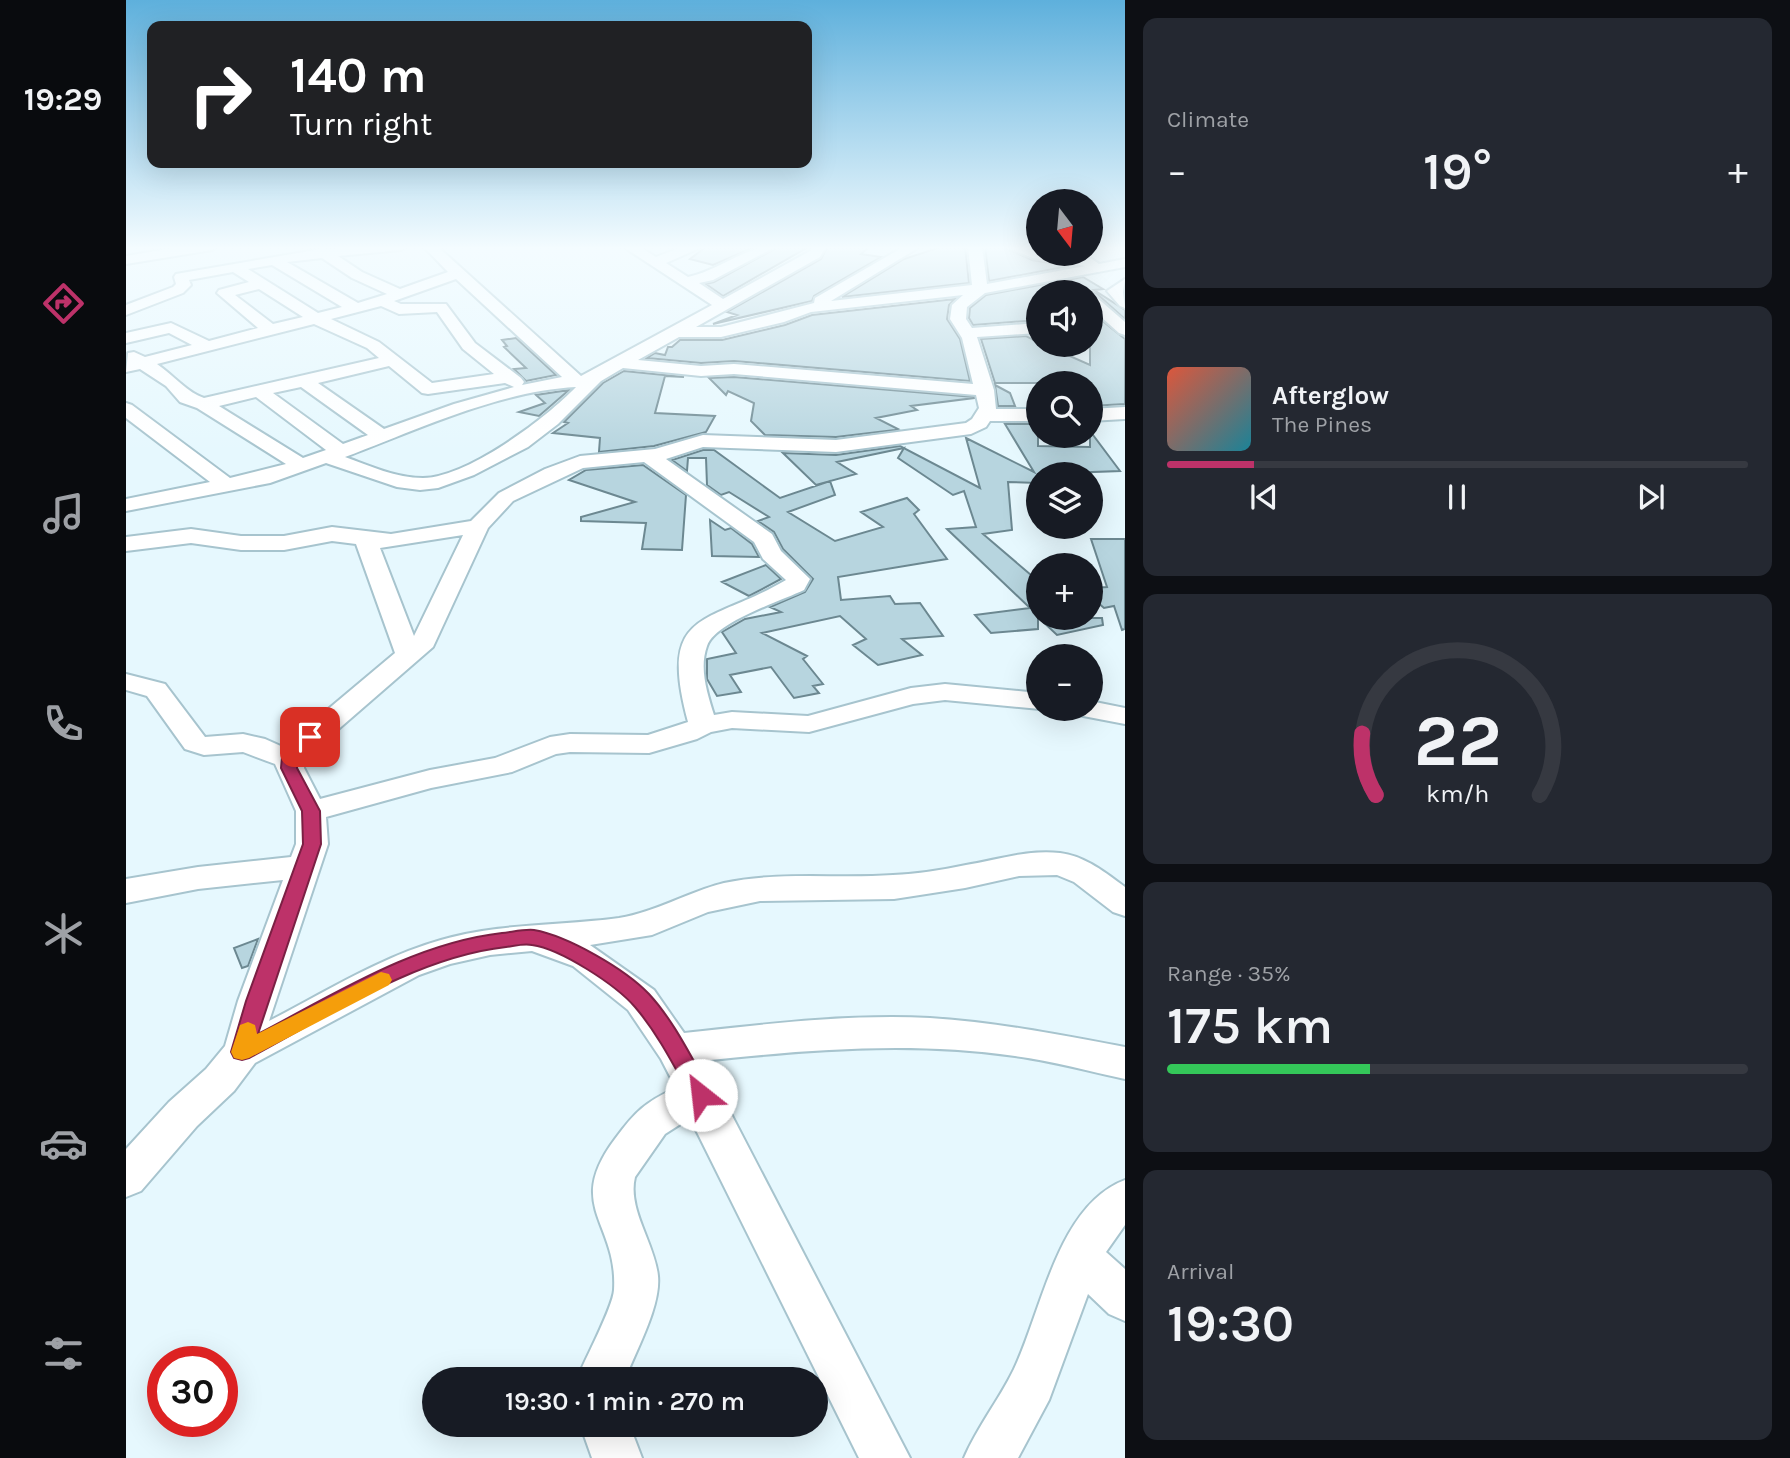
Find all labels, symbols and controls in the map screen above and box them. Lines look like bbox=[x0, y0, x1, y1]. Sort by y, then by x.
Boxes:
text: 140 m bbox=[290, 47, 427, 104]
icon: right bbox=[175, 49, 266, 140]
text: 19:29 bbox=[24, 81, 102, 118]
text: Turn right bbox=[290, 106, 432, 143]
text: Climate bbox=[1167, 106, 1249, 133]
text: 19° bbox=[1423, 141, 1492, 202]
text: − bbox=[1167, 149, 1187, 194]
text: + bbox=[1728, 149, 1748, 194]
north arrow bbox=[1026, 189, 1102, 266]
map controls bbox=[1026, 189, 1103, 721]
icon: directions bbox=[39, 279, 88, 328]
button: sound bbox=[1026, 280, 1103, 357]
button: search bbox=[1026, 371, 1103, 448]
text: Afterglow bbox=[1272, 380, 1389, 411]
text: The Pines bbox=[1272, 411, 1372, 438]
button: layers bbox=[1026, 462, 1103, 539]
icon: previous bbox=[1245, 478, 1283, 516]
icon: pause bbox=[1438, 478, 1476, 516]
icon: next bbox=[1632, 478, 1670, 516]
icon: music bbox=[39, 489, 88, 538]
button: + bbox=[1026, 553, 1103, 630]
button: − bbox=[1026, 644, 1103, 721]
text: 22 bbox=[1413, 698, 1502, 783]
icon: phone bbox=[39, 699, 88, 748]
pin bbox=[280, 707, 340, 767]
icon: arrive bbox=[291, 718, 329, 756]
text: km/h bbox=[1426, 779, 1489, 808]
icon: climate bbox=[39, 909, 88, 958]
text: Range · 35% bbox=[1167, 960, 1291, 987]
text: 175 km bbox=[1167, 995, 1333, 1056]
position arrow bbox=[664, 1058, 738, 1132]
icon: car bbox=[39, 1119, 88, 1168]
text: Arrival bbox=[1167, 1258, 1234, 1285]
text: 19:30 bbox=[1167, 1293, 1294, 1354]
icon: filters bbox=[39, 1329, 88, 1378]
speed limit sign: 30 bbox=[147, 1346, 238, 1437]
text: 19:30 · 1 min · 270 m bbox=[505, 1386, 745, 1417]

